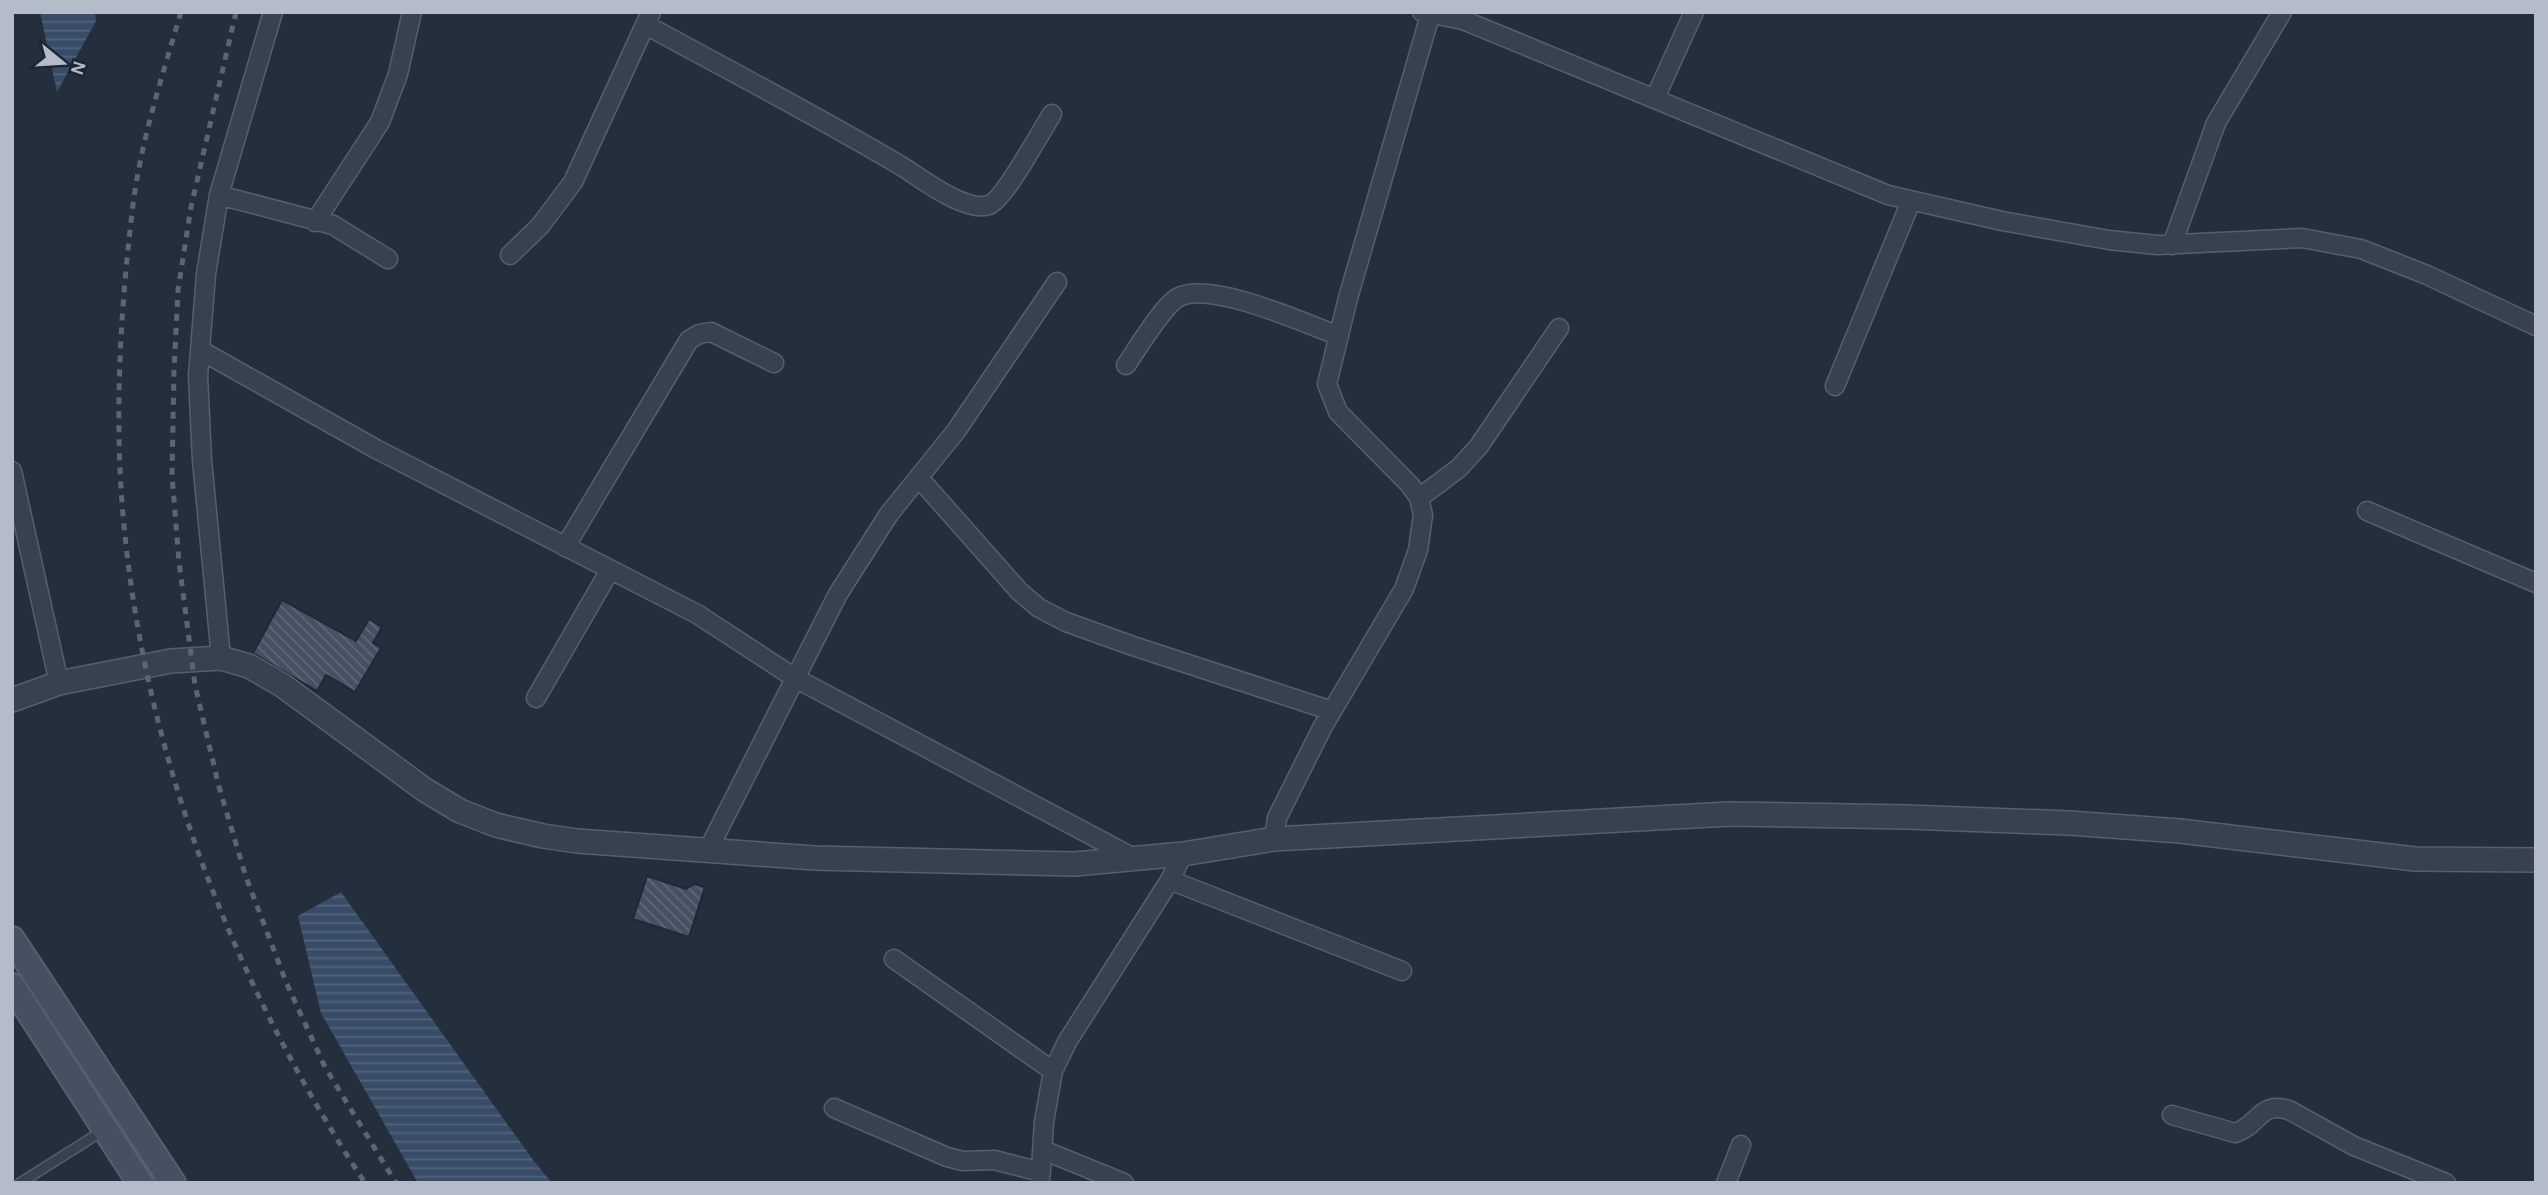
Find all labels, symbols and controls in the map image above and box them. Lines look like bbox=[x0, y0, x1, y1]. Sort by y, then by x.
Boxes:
north arrow bbox=[28, 28, 98, 98]
text: N bbox=[67, 59, 89, 77]

